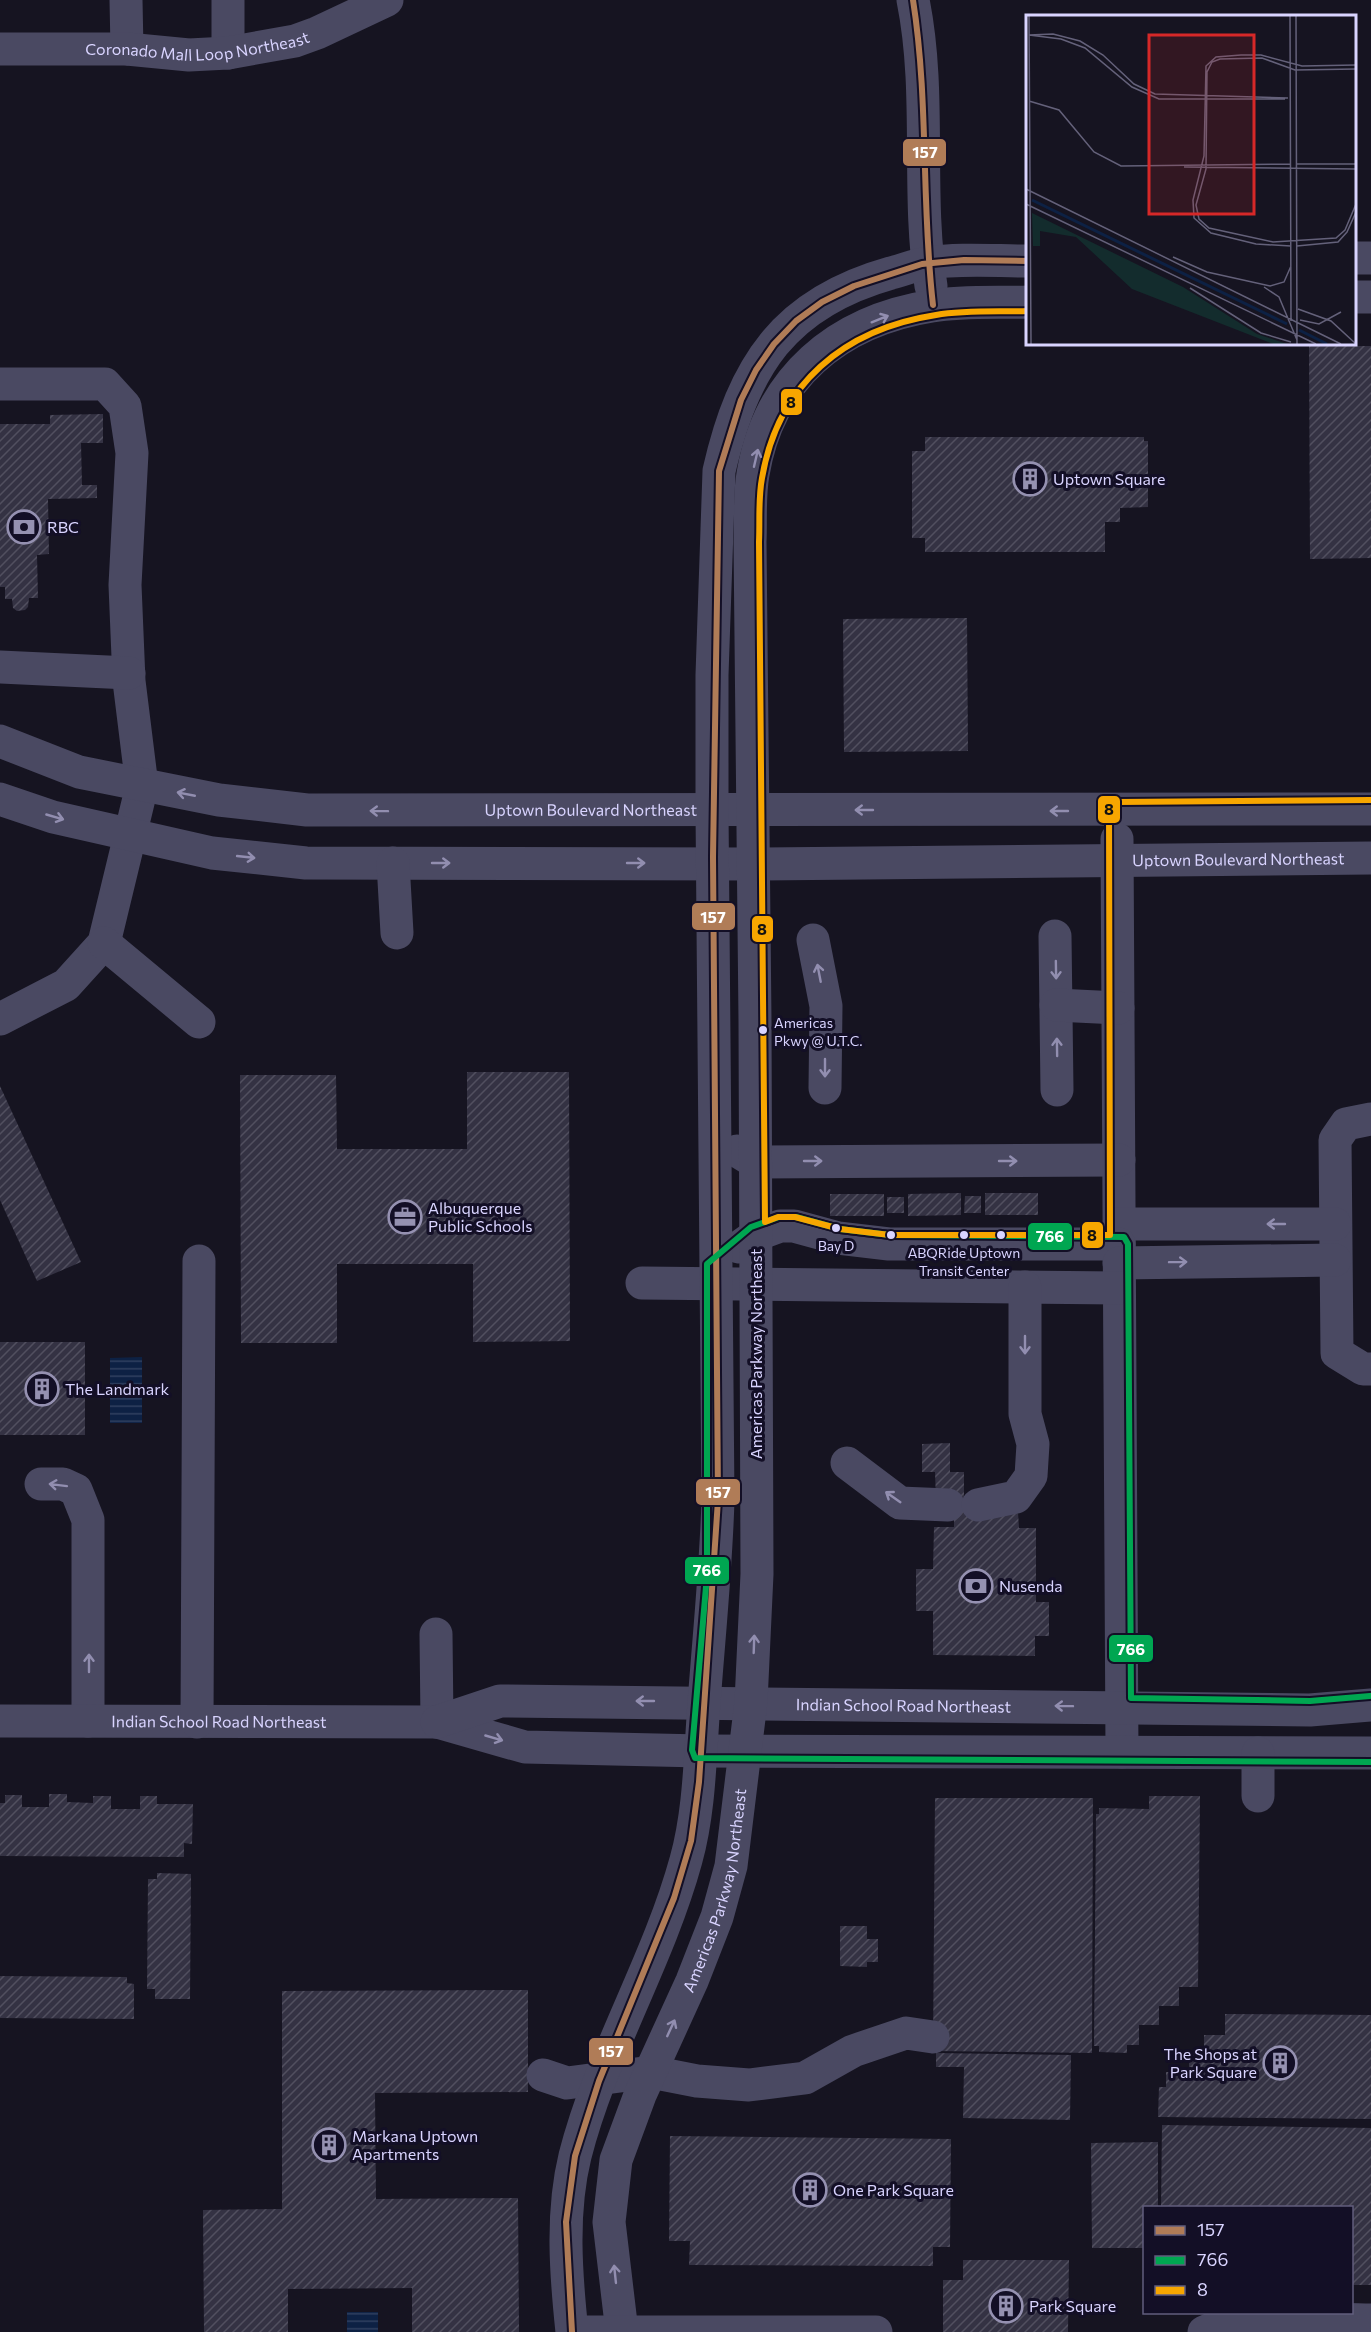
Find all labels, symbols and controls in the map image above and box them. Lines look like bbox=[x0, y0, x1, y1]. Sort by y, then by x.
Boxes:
inset map bbox=[1026, 15, 1356, 345]
street label: Coronado Mall Loop Northeast bbox=[85, 27, 312, 64]
line badge: 157 bbox=[902, 138, 947, 167]
text: 157 bbox=[912, 142, 938, 161]
one-way arrow bbox=[870, 313, 889, 324]
line badge: 8 bbox=[780, 388, 803, 416]
text: 8 bbox=[786, 392, 796, 411]
one-way arrow bbox=[751, 449, 763, 468]
building icon: Uptown Square bbox=[1012, 461, 1048, 497]
place label: Uptown Square bbox=[1053, 469, 1165, 488]
bank icon: RBC bbox=[6, 509, 42, 545]
place label: RBC bbox=[47, 517, 79, 536]
one-way arrow bbox=[176, 788, 196, 799]
line badge: 8 bbox=[1097, 795, 1121, 824]
text: 8 bbox=[1104, 799, 1114, 818]
street label: Uptown Boulevard Northeast bbox=[485, 800, 697, 819]
one-way arrow bbox=[854, 804, 874, 816]
one-way arrow bbox=[370, 805, 390, 817]
one-way arrow bbox=[1049, 805, 1069, 817]
one-way arrow bbox=[45, 812, 64, 823]
street label: Uptown Boulevard Northeast bbox=[1132, 848, 1345, 869]
one-way arrow bbox=[236, 852, 255, 863]
one-way arrow bbox=[430, 857, 450, 869]
one-way arrow bbox=[625, 857, 645, 869]
line badge: 157 bbox=[691, 902, 736, 931]
text: 157 bbox=[700, 907, 726, 926]
line badge: 8 bbox=[751, 915, 774, 943]
text: 8 bbox=[757, 919, 767, 938]
one-way arrow bbox=[1050, 960, 1062, 980]
one-way arrow bbox=[813, 964, 824, 983]
place label: Americas Pkwy @ U.T.C. bbox=[774, 1014, 863, 1049]
marker: Americas Pkwy @ U.T.C. bbox=[757, 1024, 769, 1036]
one-way arrow bbox=[1051, 1038, 1062, 1058]
one-way arrow bbox=[819, 1058, 831, 1078]
one-way arrow bbox=[803, 1155, 823, 1167]
one-way arrow bbox=[998, 1155, 1018, 1167]
place label: Albuquerque Public Schools bbox=[428, 1198, 533, 1235]
office icon: Albuquerque Public Schools bbox=[387, 1199, 423, 1235]
one-way arrow bbox=[1267, 1218, 1287, 1230]
line badge: 8 bbox=[1081, 1221, 1104, 1249]
marker: Bay D bbox=[830, 1222, 842, 1234]
line badge: 766 bbox=[1027, 1222, 1073, 1251]
text: 8 bbox=[1087, 1225, 1097, 1244]
text: 766 bbox=[1036, 1226, 1064, 1245]
unlabelled marker bbox=[885, 1229, 897, 1241]
marker: ABQRide Uptown Transit Center bbox=[958, 1229, 970, 1241]
unlabelled marker bbox=[995, 1229, 1007, 1241]
place label: Bay D bbox=[818, 1237, 854, 1254]
place label: ABQRide Uptown Transit Center bbox=[908, 1244, 1020, 1279]
street label: Americas Parkway Northeast bbox=[746, 1248, 765, 1459]
one-way arrow bbox=[1167, 1256, 1187, 1268]
one-way arrow bbox=[1019, 1335, 1031, 1355]
building icon: The Landmark bbox=[24, 1371, 60, 1407]
place label: The Landmark bbox=[65, 1379, 170, 1398]
line badge: 157 bbox=[695, 1478, 741, 1506]
one-way arrow bbox=[48, 1479, 68, 1490]
text: 157 bbox=[705, 1482, 731, 1501]
one-way arrow bbox=[885, 1491, 901, 1503]
line badge: 766 bbox=[684, 1556, 730, 1585]
text: 766 bbox=[693, 1560, 721, 1579]
bank icon: Nusenda bbox=[958, 1568, 994, 1604]
place label: Nusenda bbox=[999, 1576, 1063, 1595]
one-way arrow bbox=[748, 1634, 760, 1654]
line badge: 766 bbox=[1108, 1634, 1154, 1663]
text: 766 bbox=[1117, 1639, 1145, 1658]
one-way arrow bbox=[83, 1653, 95, 1673]
street label: Indian School Road Northeast bbox=[796, 1694, 1012, 1716]
one-way arrow bbox=[636, 1695, 656, 1707]
one-way arrow bbox=[1054, 1700, 1074, 1712]
street label: Indian School Road Northeast bbox=[111, 1711, 327, 1731]
one-way arrow bbox=[484, 1733, 503, 1744]
street label: Americas Parkway Northeast bbox=[678, 1787, 749, 1995]
one-way arrow bbox=[666, 2019, 677, 2037]
line badge: 157 bbox=[588, 2037, 634, 2066]
text: 157 bbox=[598, 2041, 624, 2060]
place label: The Shops at Park Square bbox=[1163, 2044, 1257, 2081]
building icon: The Shops at Park Square bbox=[1262, 2045, 1298, 2081]
place label: Markana Uptown Apartments bbox=[352, 2126, 478, 2163]
building icon: Markana Uptown Apartments bbox=[311, 2127, 347, 2163]
building icon: One Park Square bbox=[792, 2172, 828, 2208]
place label: One Park Square bbox=[833, 2180, 954, 2199]
legend bbox=[1143, 2206, 1353, 2314]
text: 157 bbox=[1197, 2218, 1225, 2240]
text: 766 bbox=[1197, 2248, 1228, 2270]
one-way arrow bbox=[609, 2264, 620, 2284]
text: 8 bbox=[1197, 2278, 1208, 2300]
building icon: Park Square bbox=[988, 2288, 1024, 2324]
place label: Park Square bbox=[1029, 2296, 1116, 2315]

